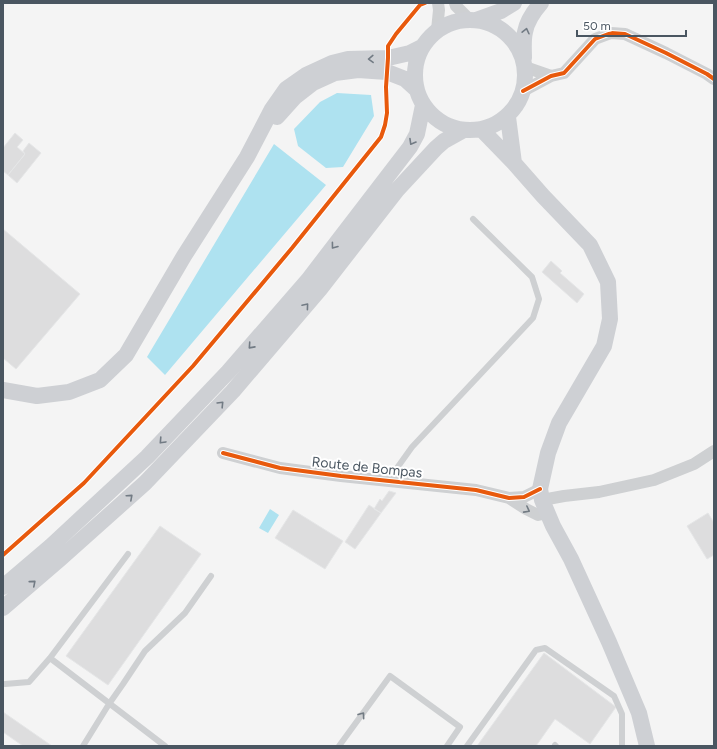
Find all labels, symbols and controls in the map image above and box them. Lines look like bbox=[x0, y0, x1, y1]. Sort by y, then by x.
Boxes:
scale bar bbox=[577, 12, 686, 38]
text: 50 m bbox=[583, 19, 611, 33]
one-way arrow bbox=[522, 27, 530, 34]
one-way arrow bbox=[368, 55, 374, 63]
one-way arrow bbox=[410, 138, 417, 145]
one-way arrow bbox=[332, 242, 339, 249]
one-way arrow bbox=[301, 303, 308, 310]
one-way arrow bbox=[248, 341, 256, 349]
one-way arrow bbox=[216, 401, 224, 409]
one-way arrow bbox=[159, 436, 167, 444]
street label: Route de Bompas bbox=[311, 453, 423, 482]
one-way arrow bbox=[125, 494, 132, 501]
one-way arrow bbox=[523, 505, 530, 512]
one-way arrow bbox=[28, 580, 35, 587]
one-way arrow bbox=[357, 712, 364, 719]

